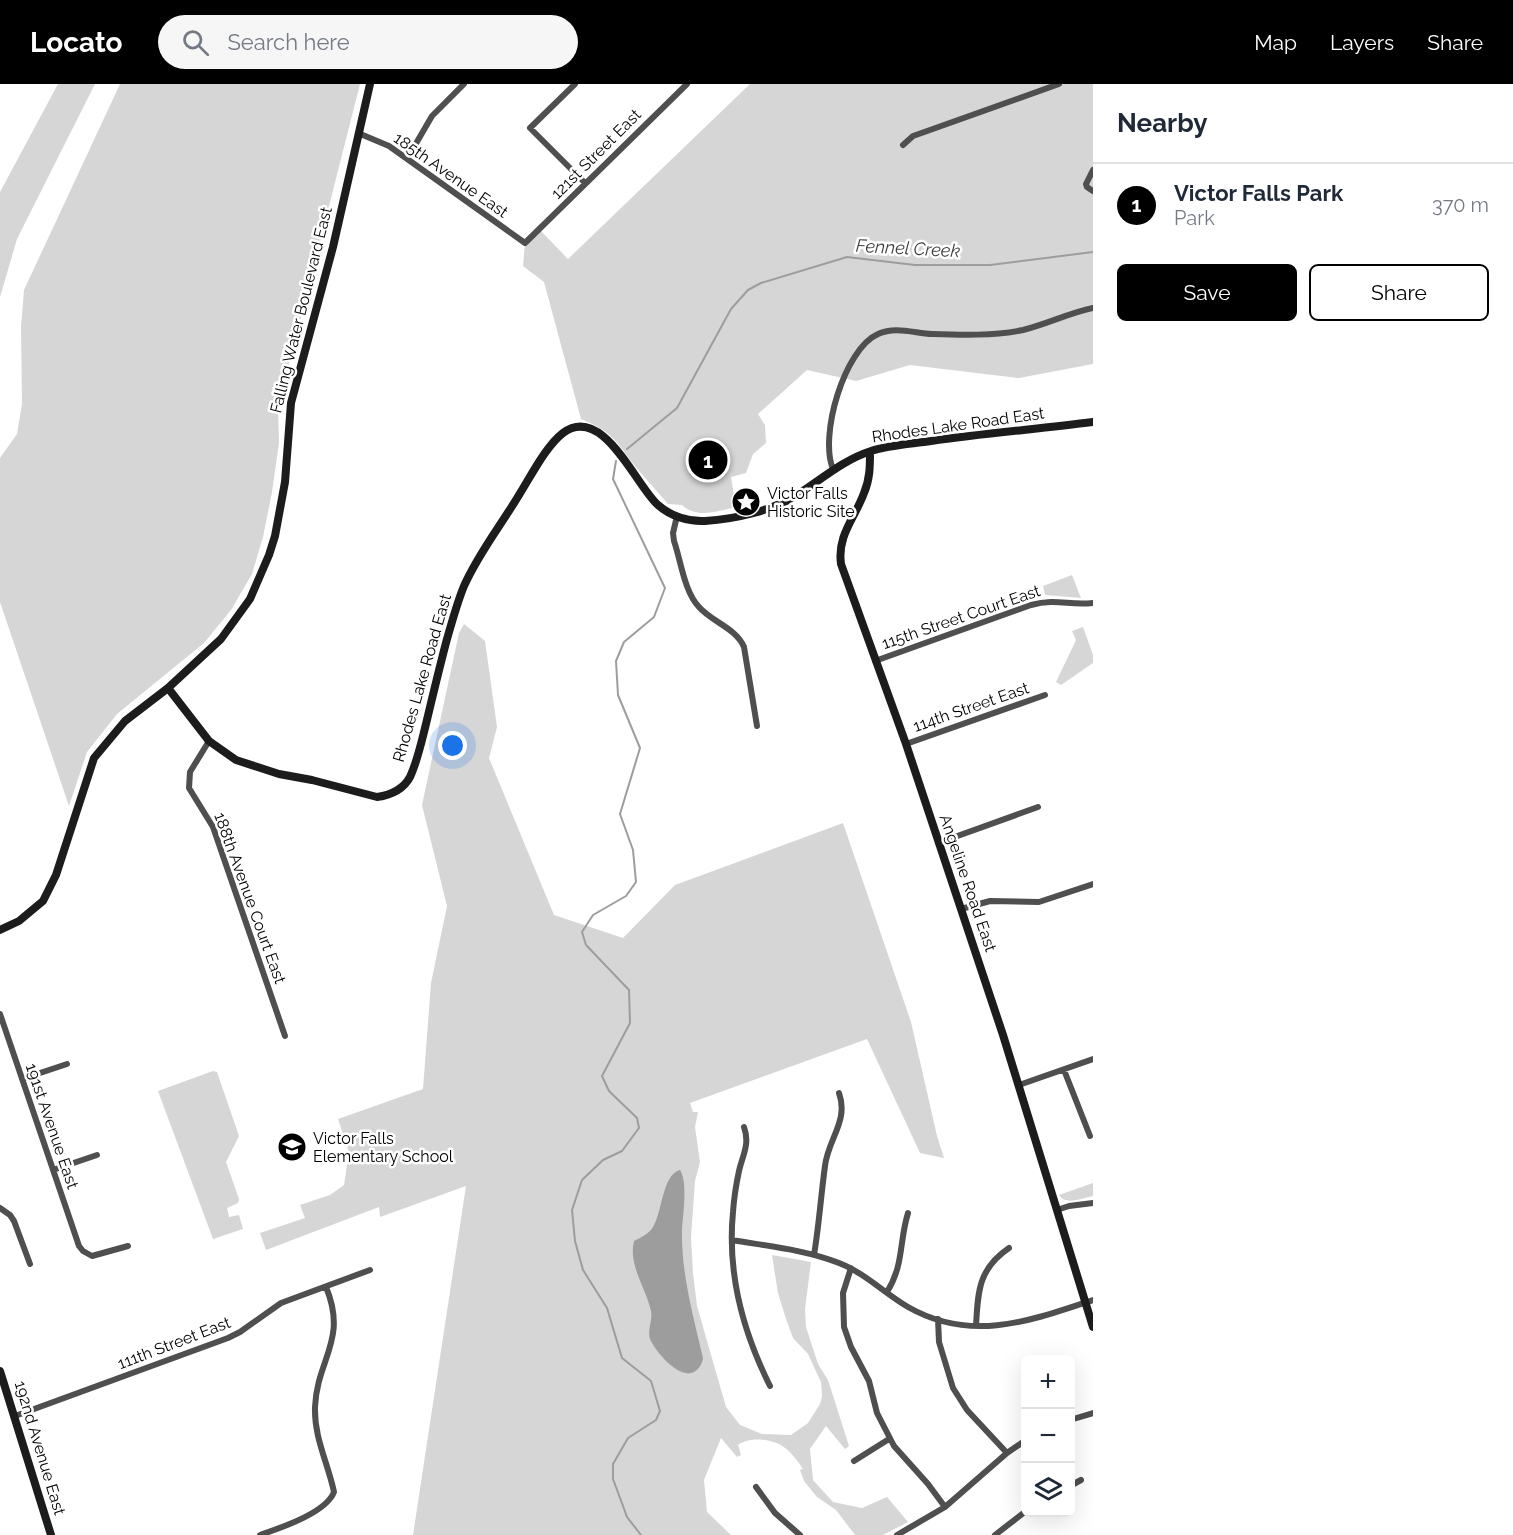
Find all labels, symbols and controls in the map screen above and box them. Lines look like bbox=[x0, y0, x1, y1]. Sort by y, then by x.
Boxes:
search box bbox=[158, 15, 578, 69]
text: Locato bbox=[30, 26, 122, 59]
icon: search bbox=[179, 26, 212, 59]
text: Search here bbox=[227, 29, 350, 55]
text: Map bbox=[1254, 30, 1297, 55]
text: Layers bbox=[1330, 30, 1394, 55]
text: Share bbox=[1427, 30, 1483, 55]
street label: 121st Street East bbox=[547, 105, 645, 203]
text: Nearby bbox=[1117, 108, 1207, 138]
street label: 185th Avenue East bbox=[390, 128, 512, 222]
text: Victor Falls Park bbox=[1174, 180, 1343, 206]
text: 1 bbox=[1132, 193, 1141, 217]
text: 370 m bbox=[1432, 193, 1489, 217]
street label: Falling Water Boulevard East bbox=[266, 204, 336, 415]
text: Park bbox=[1174, 206, 1215, 230]
water label: Fennel Creek bbox=[855, 235, 961, 261]
button: Save bbox=[1117, 264, 1297, 321]
button: Share bbox=[1309, 264, 1489, 321]
street label: Rhodes Lake Road East bbox=[871, 403, 1046, 447]
pin: 1 bbox=[688, 438, 728, 482]
place label: Victor Falls Historic Site bbox=[767, 484, 855, 521]
place icon: Victor Falls Historic Site bbox=[730, 486, 762, 518]
street label: 115th Street Court East bbox=[879, 581, 1043, 653]
street label: Rhodes Lake Road East bbox=[389, 591, 455, 764]
street label: 114th Street East bbox=[911, 678, 1032, 736]
your location bbox=[438, 731, 467, 760]
street label: 188th Avenue Court East bbox=[210, 810, 290, 987]
street label: Angeline Road East bbox=[936, 812, 1001, 955]
street label: 191st Avenue East bbox=[22, 1061, 83, 1192]
place label: Victor Falls Elementary School bbox=[313, 1129, 454, 1166]
school or university icon: Victor Falls Elementary School bbox=[276, 1131, 308, 1163]
street label: 111th Street East bbox=[115, 1313, 234, 1373]
map controls bbox=[1021, 1355, 1075, 1517]
button: + bbox=[1021, 1355, 1075, 1409]
street label: 192nd Avenue East bbox=[11, 1379, 70, 1518]
button: − bbox=[1021, 1409, 1075, 1463]
button: layers bbox=[1021, 1463, 1075, 1517]

